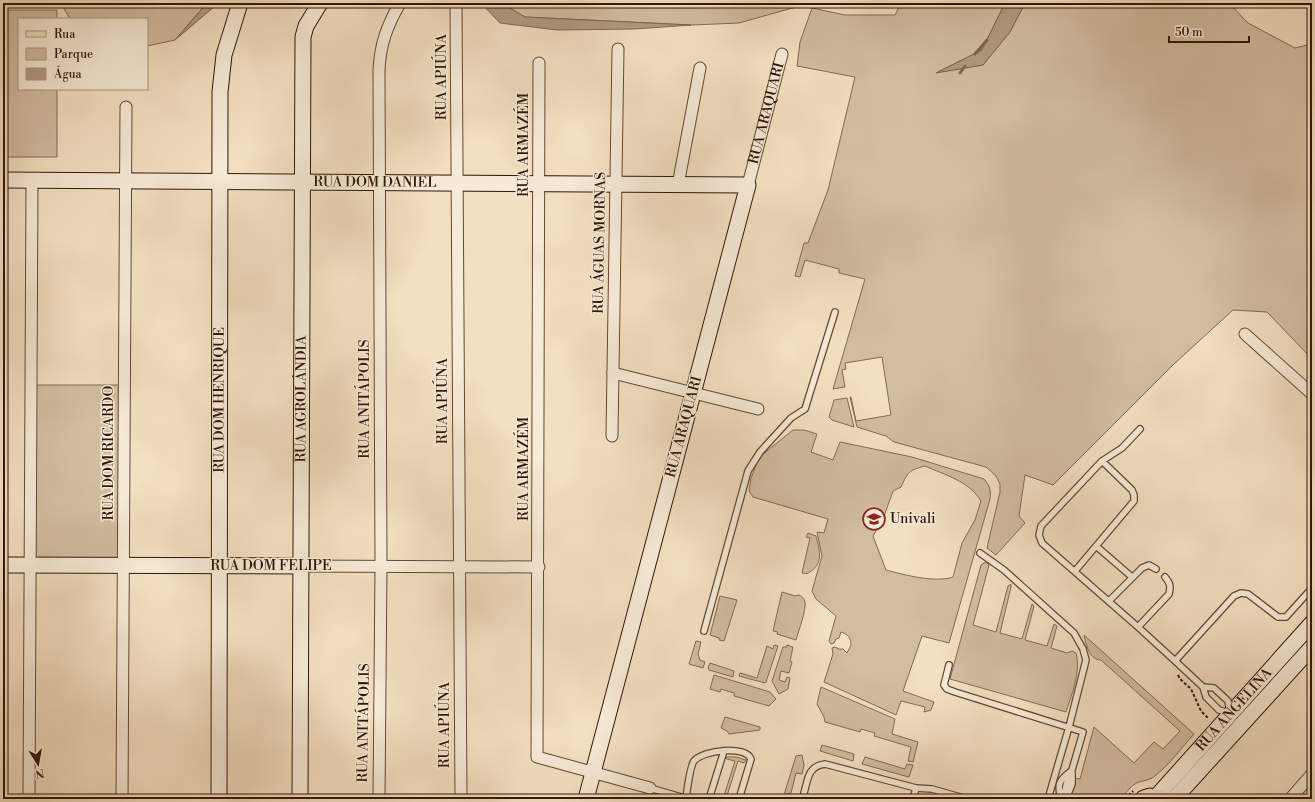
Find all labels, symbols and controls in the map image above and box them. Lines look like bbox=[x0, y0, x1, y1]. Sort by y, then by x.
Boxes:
legend bbox=[18, 18, 148, 90]
scale bar bbox=[1169, 18, 1249, 44]
text: 50 m bbox=[1175, 25, 1203, 40]
text: Rua bbox=[54, 27, 76, 42]
street label: RUA APIÚNA bbox=[431, 33, 451, 120]
text: Parque bbox=[54, 47, 93, 62]
street label: RUA ARAQUARI bbox=[745, 60, 789, 166]
text: Água bbox=[53, 65, 83, 82]
street label: RUA ARMAZÉM bbox=[513, 92, 533, 197]
street label: RUA ÁGUAS MORNAS bbox=[588, 172, 610, 314]
street label: RUA DOM DANIEL bbox=[313, 173, 437, 192]
street label: RUA DOM HENRIQUE bbox=[210, 327, 229, 473]
street label: RUA AGROLÂNDIA bbox=[291, 335, 311, 463]
street label: RUA ANITÁPOLIS bbox=[354, 339, 374, 459]
street label: RUA APIÚNA bbox=[432, 357, 452, 444]
street label: RUA ARAQUARI bbox=[662, 374, 706, 480]
street label: RUA DOM RICARDO bbox=[100, 386, 118, 520]
street label: RUA ARMAZÉM bbox=[513, 416, 533, 521]
school or university icon: Univali bbox=[861, 506, 887, 532]
place label: Univali bbox=[890, 510, 936, 528]
street label: RUA DOM FELIPE bbox=[210, 557, 332, 575]
street label: RUA ANITÁPOLIS bbox=[352, 663, 374, 783]
street label: RUA ANGELINA bbox=[1192, 664, 1276, 755]
street label: RUA APIÚNA bbox=[434, 681, 454, 768]
north arrow bbox=[18, 744, 58, 784]
text: N bbox=[34, 765, 45, 781]

